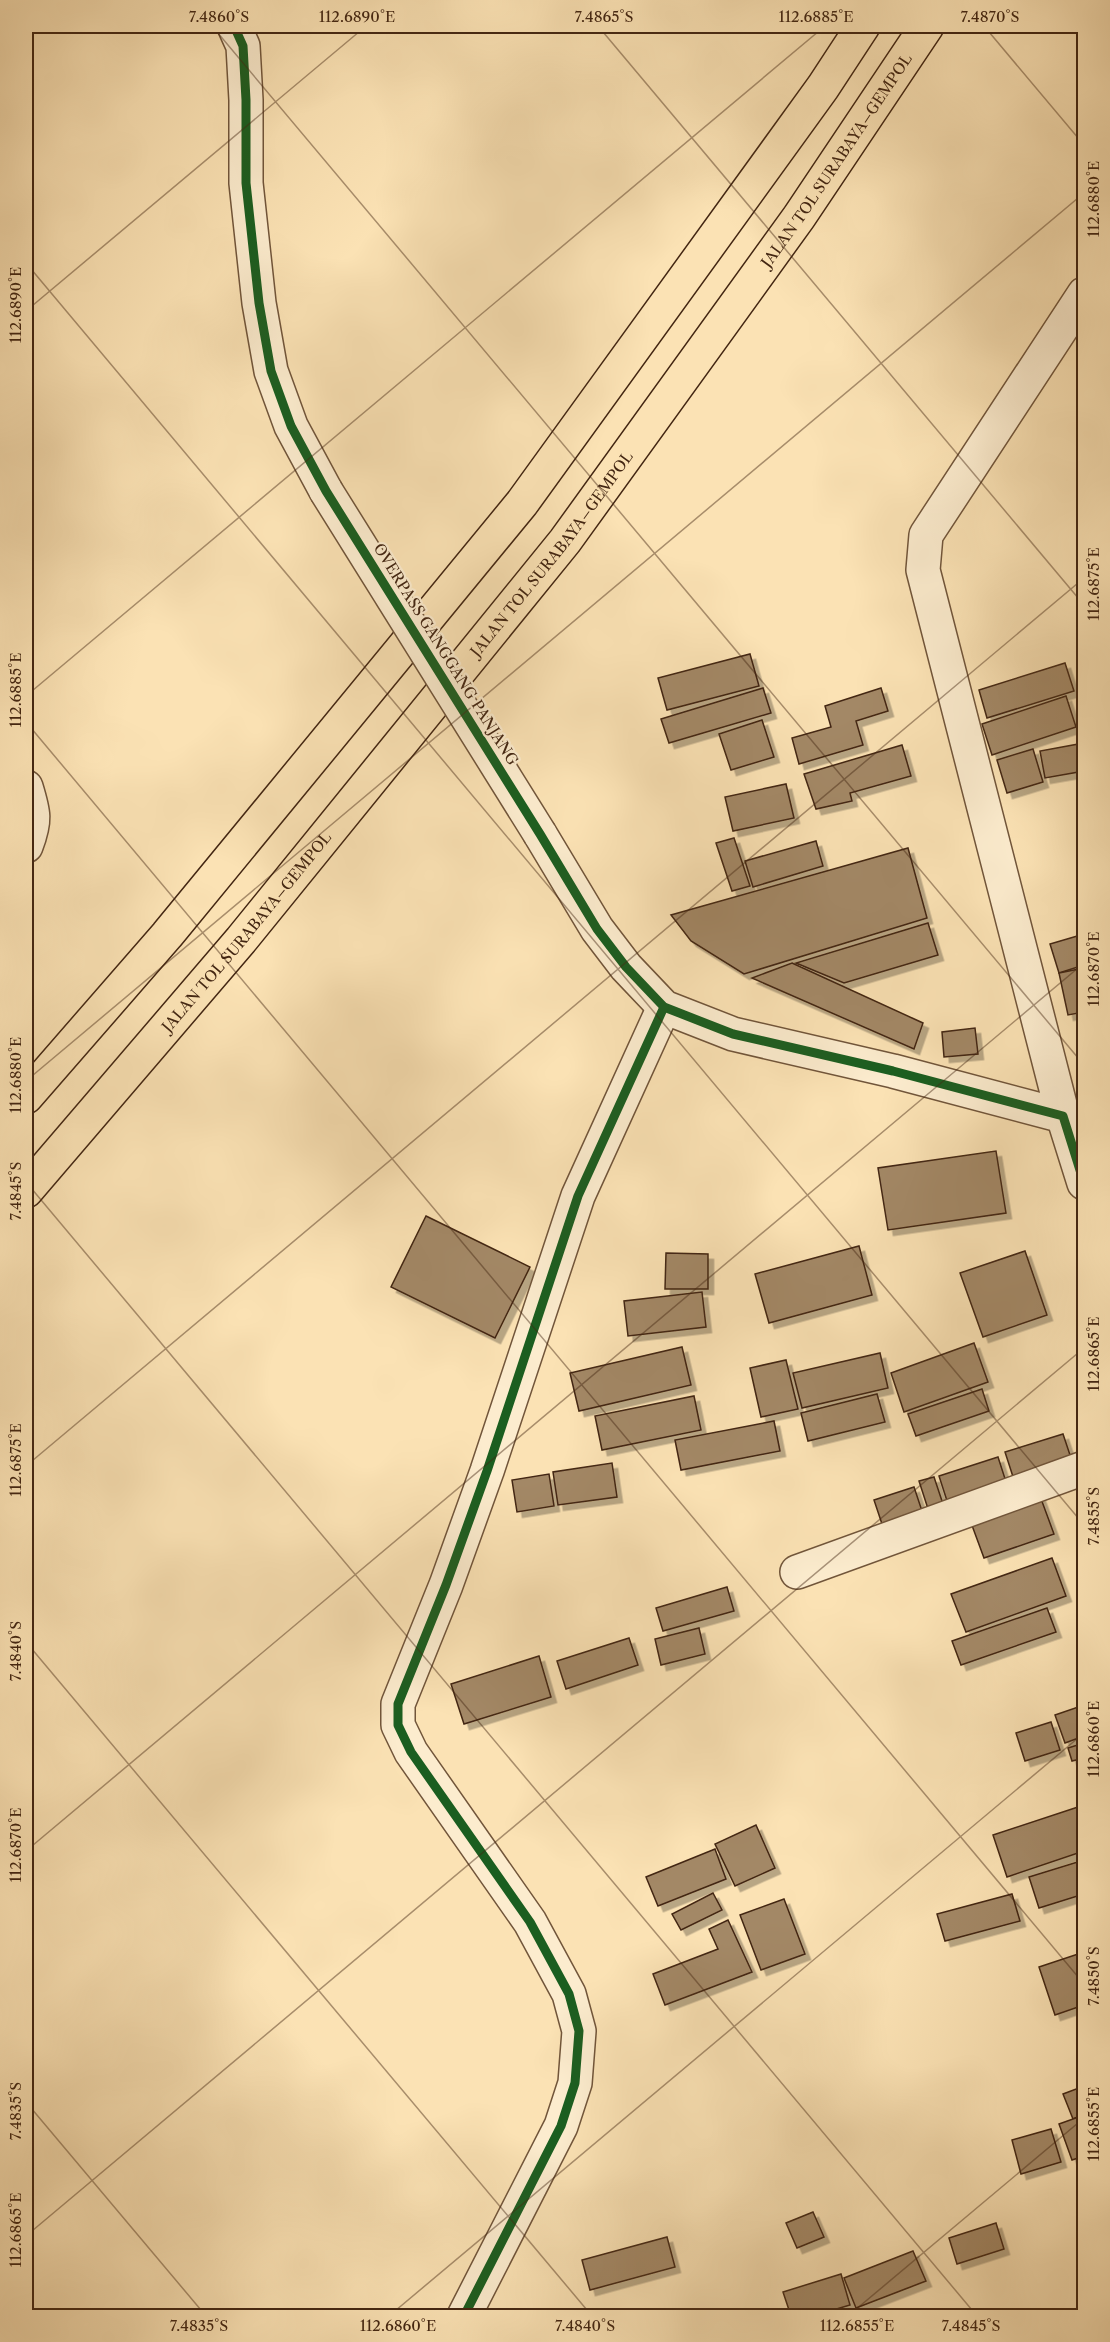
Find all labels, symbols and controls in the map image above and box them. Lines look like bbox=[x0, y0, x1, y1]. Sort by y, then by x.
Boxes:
text: 7.4860°S bbox=[189, 7, 249, 26]
text: 112.6890°E bbox=[319, 7, 395, 26]
text: 7.4865°S bbox=[575, 7, 634, 26]
text: 112.6885°E bbox=[778, 7, 854, 26]
text: 7.4870°S bbox=[961, 7, 1019, 26]
street label: JALAN TOL SURABAYA–GEMPOL bbox=[755, 49, 916, 272]
text: 112.6880°E bbox=[1084, 161, 1103, 237]
text: 112.6890°E bbox=[6, 267, 25, 343]
street label: JALAN TOL SURABAYA–GEMPOL bbox=[464, 447, 636, 662]
street label: OVERPASS GANGGANG PANJANG bbox=[369, 539, 523, 769]
text: 112.6875°E bbox=[1084, 547, 1103, 621]
text: 112.6885°E bbox=[6, 652, 25, 728]
street label: JALAN TOL SURABAYA–GEMPOL bbox=[156, 828, 335, 1037]
text: 112.6870°E bbox=[1084, 931, 1103, 1007]
text: 112.6880°E bbox=[6, 1037, 25, 1113]
text: 7.4845°S bbox=[6, 1162, 25, 1220]
text: 112.6865°E bbox=[1084, 1316, 1103, 1392]
text: 112.6875°E bbox=[6, 1423, 25, 1497]
text: 7.4855°S bbox=[1084, 1487, 1103, 1545]
text: 7.4840°S bbox=[6, 1621, 25, 1681]
text: 112.6860°E bbox=[1084, 1701, 1103, 1777]
text: 112.6870°E bbox=[6, 1807, 25, 1883]
text: 7.4850°S bbox=[1084, 1946, 1103, 2006]
text: 7.4835°S bbox=[6, 2082, 25, 2140]
text: 112.6855°E bbox=[1084, 2087, 1103, 2161]
text: 112.6865°E bbox=[6, 2192, 25, 2268]
text: 7.4835°S bbox=[170, 2316, 228, 2335]
text: 112.6860°E bbox=[360, 2316, 436, 2335]
text: 7.4840°S bbox=[555, 2316, 615, 2335]
text: 112.6855°E bbox=[820, 2316, 894, 2335]
text: 7.4845°S bbox=[942, 2316, 1000, 2335]

